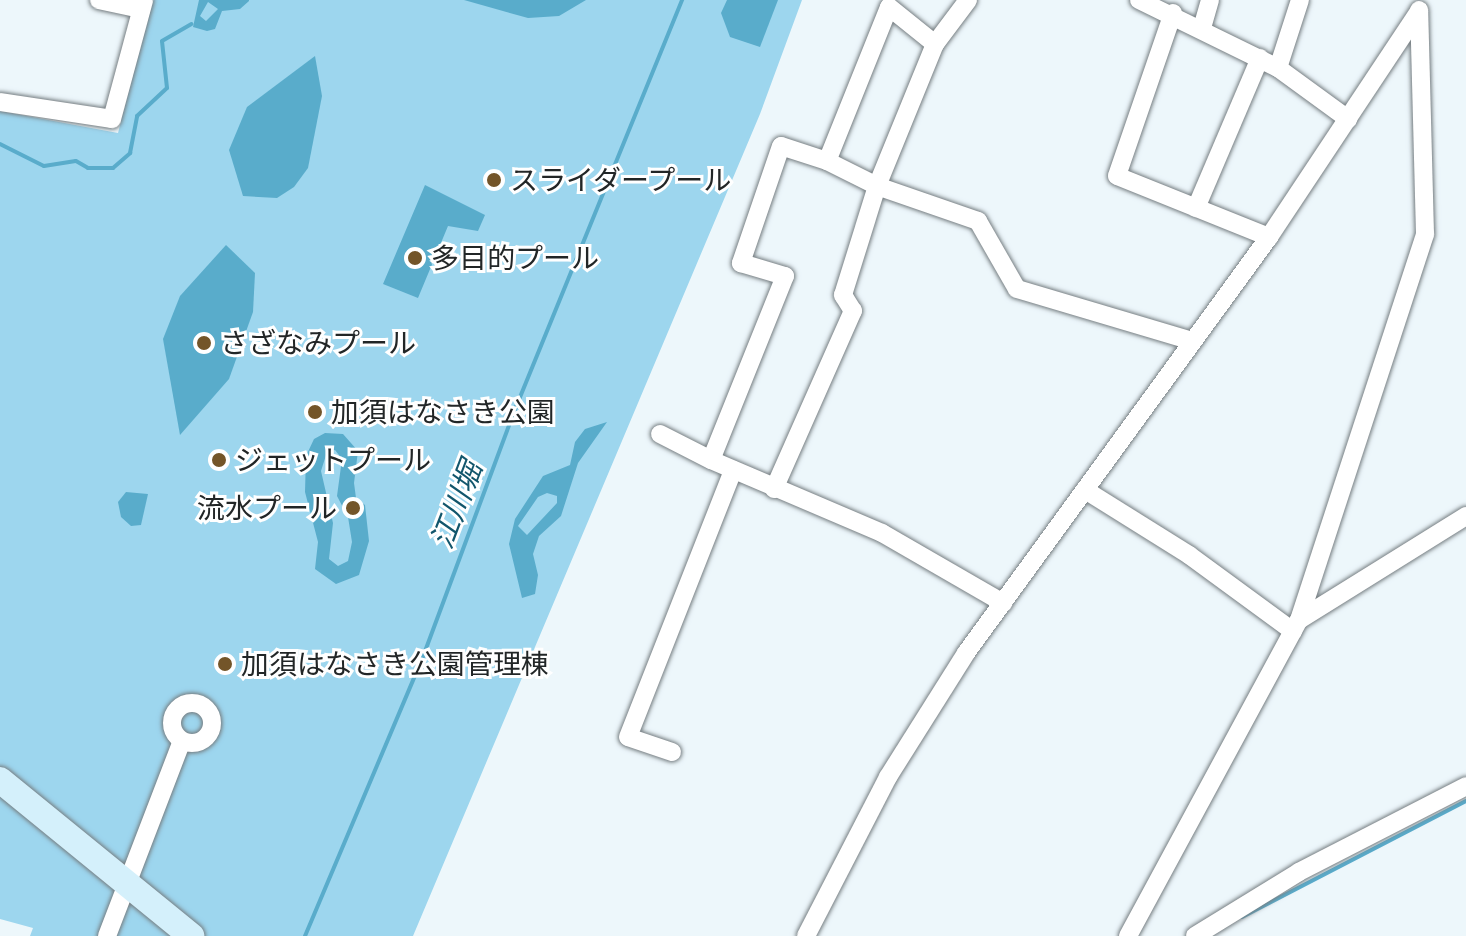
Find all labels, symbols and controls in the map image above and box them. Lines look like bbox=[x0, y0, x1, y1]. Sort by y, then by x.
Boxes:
place label: スライダープール bbox=[510, 163, 734, 197]
marker: スライダープール bbox=[485, 171, 503, 189]
place label: 多目的プール bbox=[431, 241, 599, 275]
marker: 多目的プール bbox=[406, 249, 424, 267]
place label: さざなみプール bbox=[220, 326, 416, 360]
marker: さざなみプール bbox=[195, 334, 213, 352]
place label: 加須はなさき公園 bbox=[331, 395, 555, 429]
marker: 加須はなさき公園 bbox=[306, 403, 324, 421]
place label: ジェットプール bbox=[235, 443, 431, 477]
marker: ジェットプール bbox=[210, 451, 228, 469]
water label: 江川堀 bbox=[423, 457, 489, 553]
place label: 流水プール bbox=[197, 491, 337, 525]
marker: 流水プール bbox=[344, 499, 362, 517]
place label: 加須はなさき公園管理棟 bbox=[241, 647, 549, 681]
marker: 加須はなさき公園管理棟 bbox=[216, 655, 234, 673]

